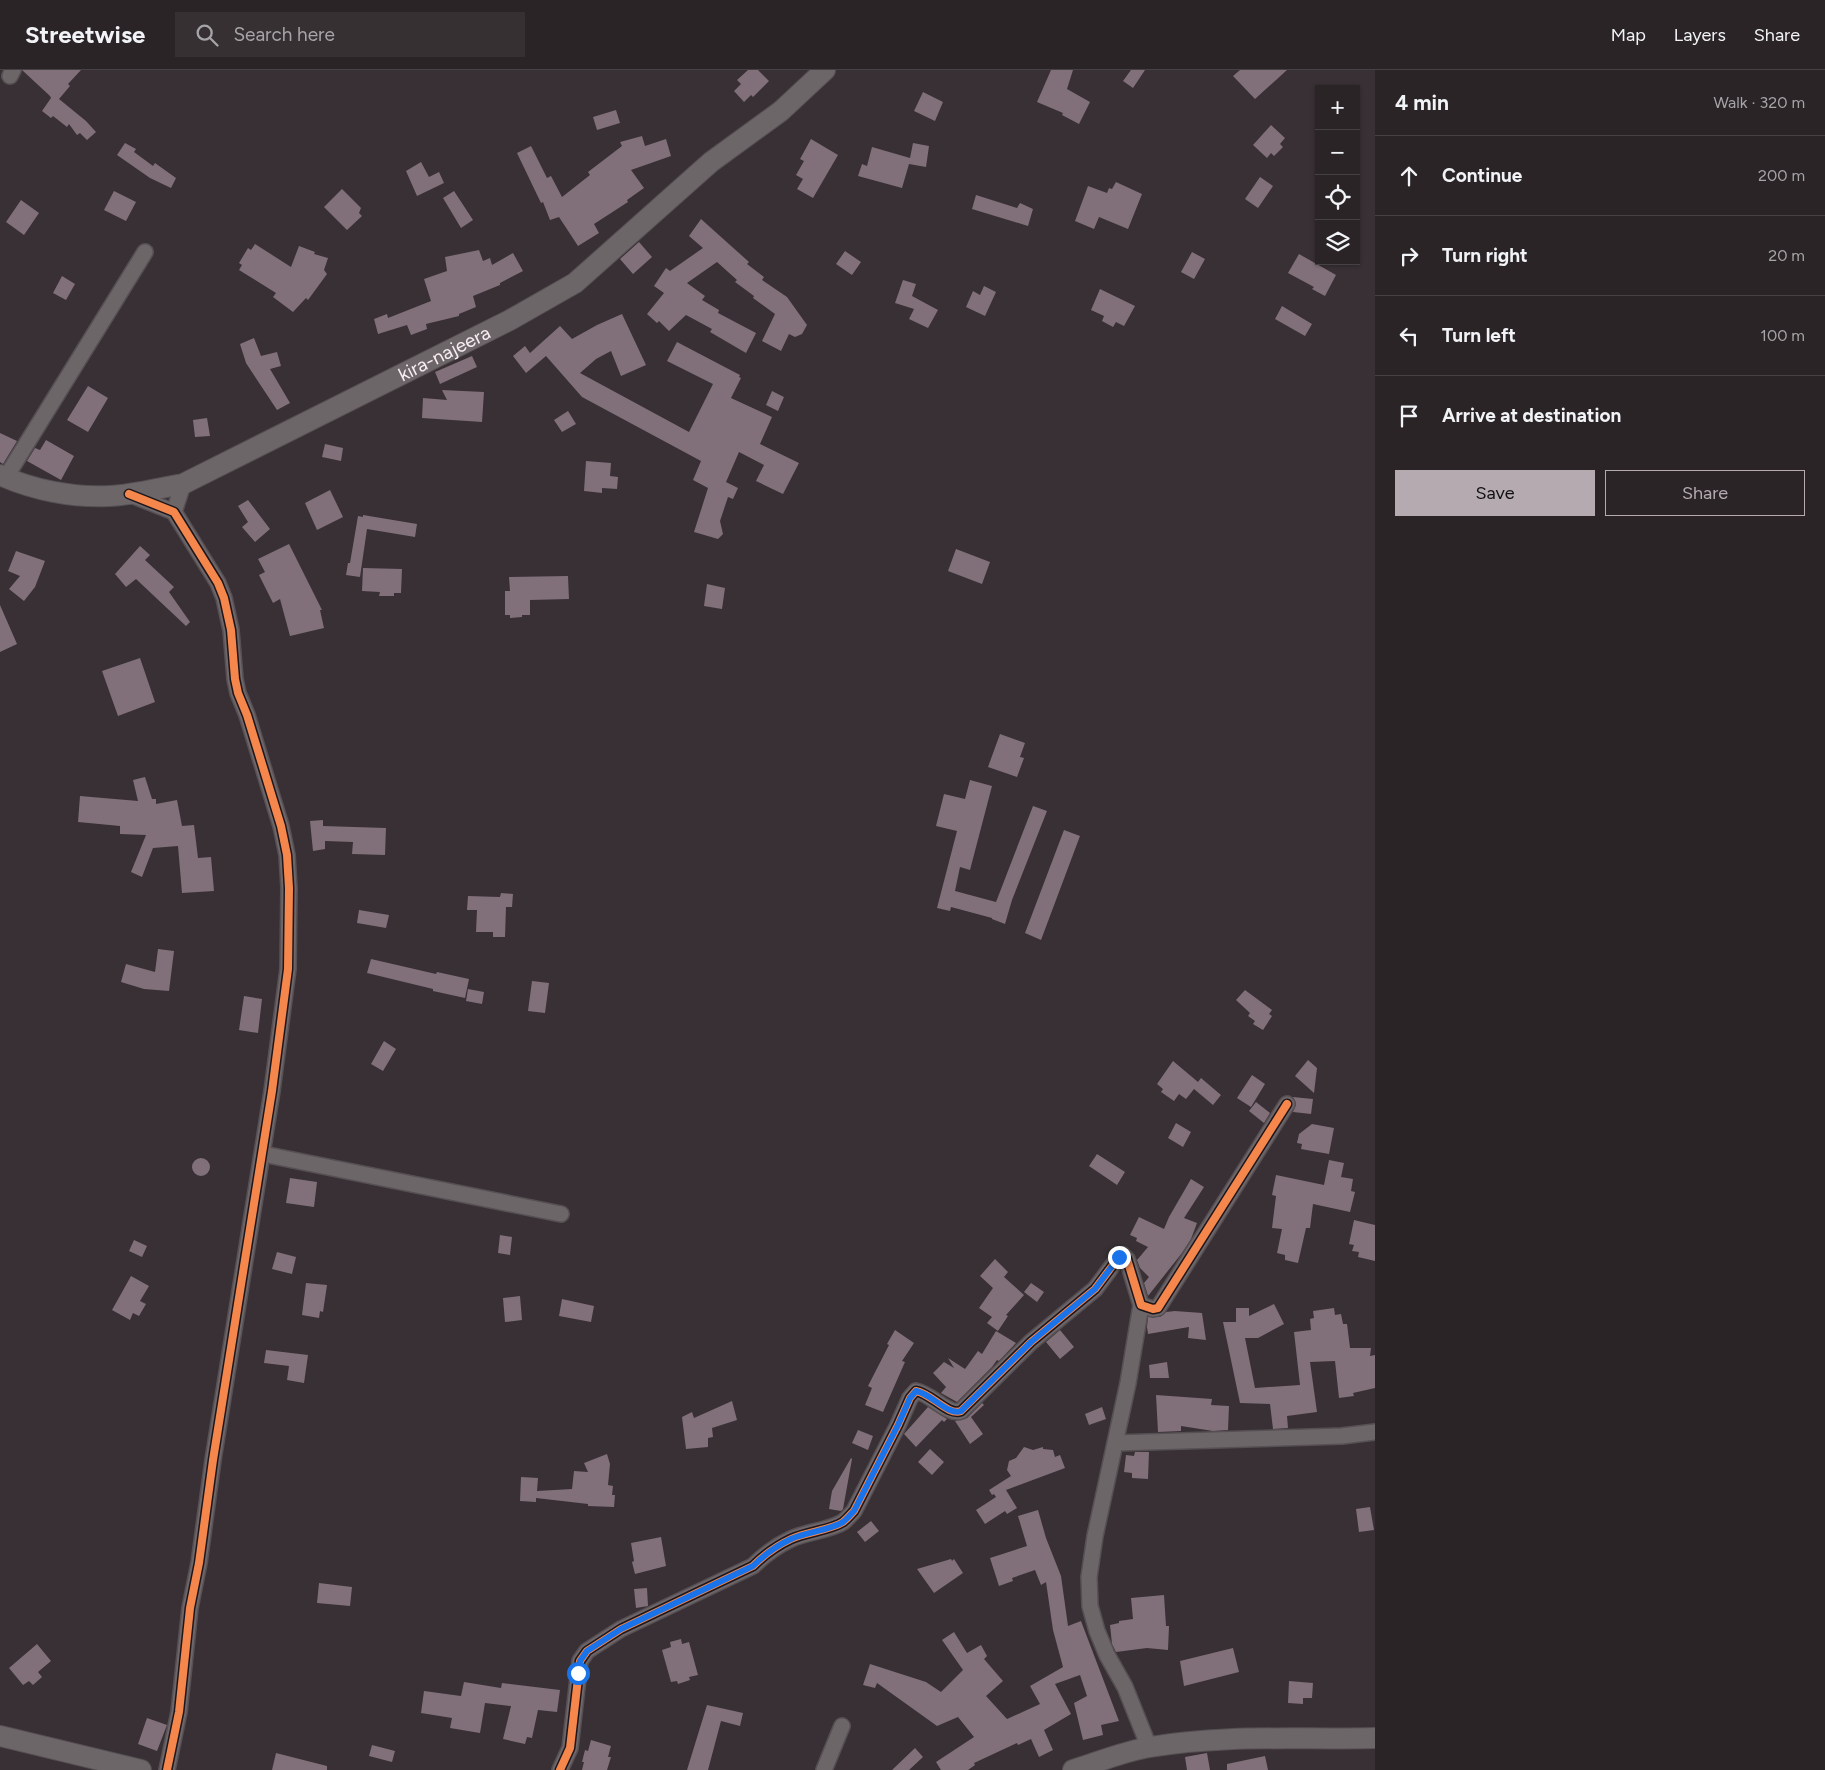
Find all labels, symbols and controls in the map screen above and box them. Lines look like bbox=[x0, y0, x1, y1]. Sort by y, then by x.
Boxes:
search box bbox=[175, 12, 525, 57]
text: Streetwise bbox=[25, 20, 145, 49]
icon: search bbox=[193, 21, 221, 49]
text: Search here bbox=[233, 23, 335, 46]
text: Map bbox=[1611, 24, 1646, 46]
text: Layers bbox=[1674, 24, 1726, 46]
text: Share bbox=[1754, 24, 1800, 46]
map controls bbox=[1315, 85, 1360, 265]
button: + bbox=[1315, 85, 1360, 130]
text: 4 min bbox=[1395, 90, 1449, 115]
text: Walk · 320 m bbox=[1713, 93, 1805, 112]
button: − bbox=[1315, 130, 1360, 175]
icon: ahead bbox=[1395, 162, 1423, 190]
text: Continue bbox=[1442, 164, 1522, 187]
text: 200 m bbox=[1758, 166, 1805, 185]
button: locate bbox=[1315, 175, 1360, 220]
button: layers bbox=[1315, 220, 1360, 265]
icon: right bbox=[1395, 242, 1423, 270]
text: Turn right bbox=[1442, 244, 1528, 267]
text: 20 m bbox=[1768, 246, 1805, 265]
street label: kira-najeera bbox=[394, 321, 494, 386]
icon: left bbox=[1395, 322, 1423, 350]
text: Turn left bbox=[1442, 324, 1516, 347]
text: 100 m bbox=[1760, 326, 1805, 345]
icon: arrive bbox=[1395, 402, 1423, 430]
text: Arrive at destination bbox=[1442, 404, 1621, 427]
button: Save bbox=[1395, 470, 1595, 516]
button: Share bbox=[1605, 470, 1805, 516]
route end bbox=[1108, 1246, 1131, 1269]
route start bbox=[567, 1662, 590, 1685]

